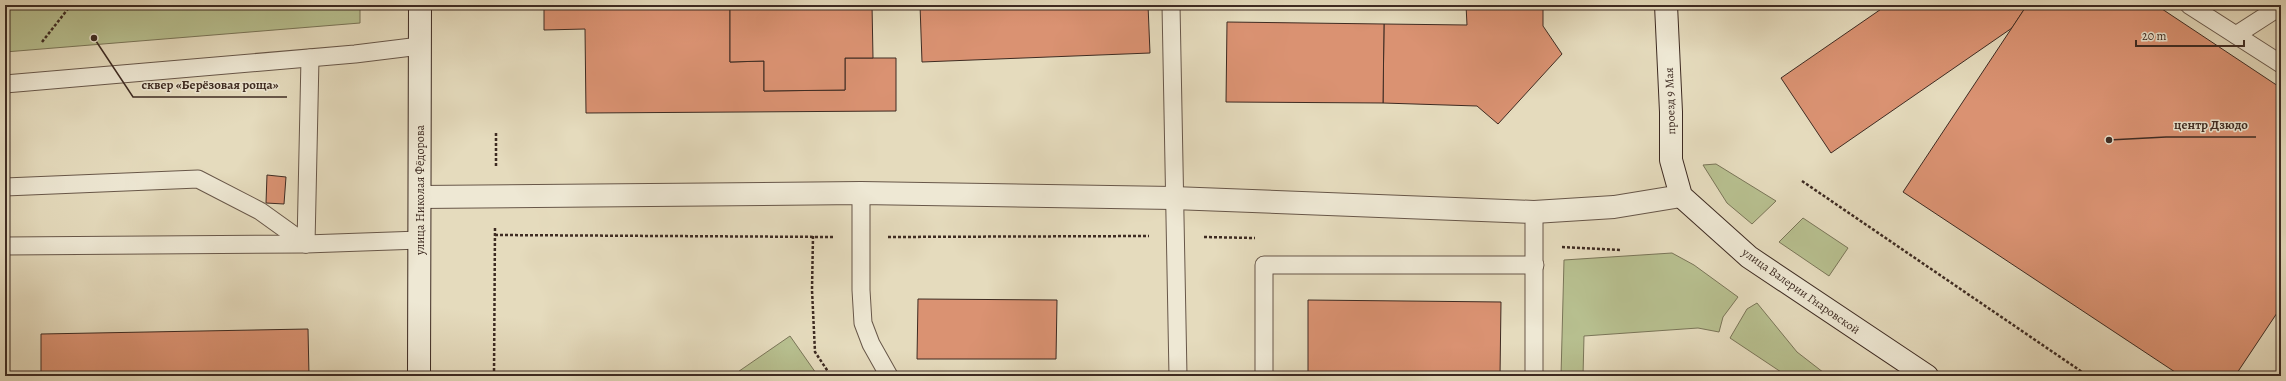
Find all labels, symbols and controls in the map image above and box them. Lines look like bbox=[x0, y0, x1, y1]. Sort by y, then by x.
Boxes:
scale bar bbox=[2136, 22, 2244, 48]
text: 20 m bbox=[2142, 28, 2166, 44]
street label: проезд 9 Мая bbox=[1661, 67, 1679, 135]
callout: сквер «Берёзовая роща» bbox=[133, 72, 287, 97]
text: сквер «Берёзовая роща» bbox=[141, 76, 279, 93]
callout: центр Дзюдо bbox=[2166, 112, 2256, 137]
text: центр Дзюдо bbox=[2174, 116, 2248, 133]
street label: улица Николая Фёдорова bbox=[412, 124, 428, 256]
street label: улица Валерии Гнаровской bbox=[1738, 244, 1863, 338]

